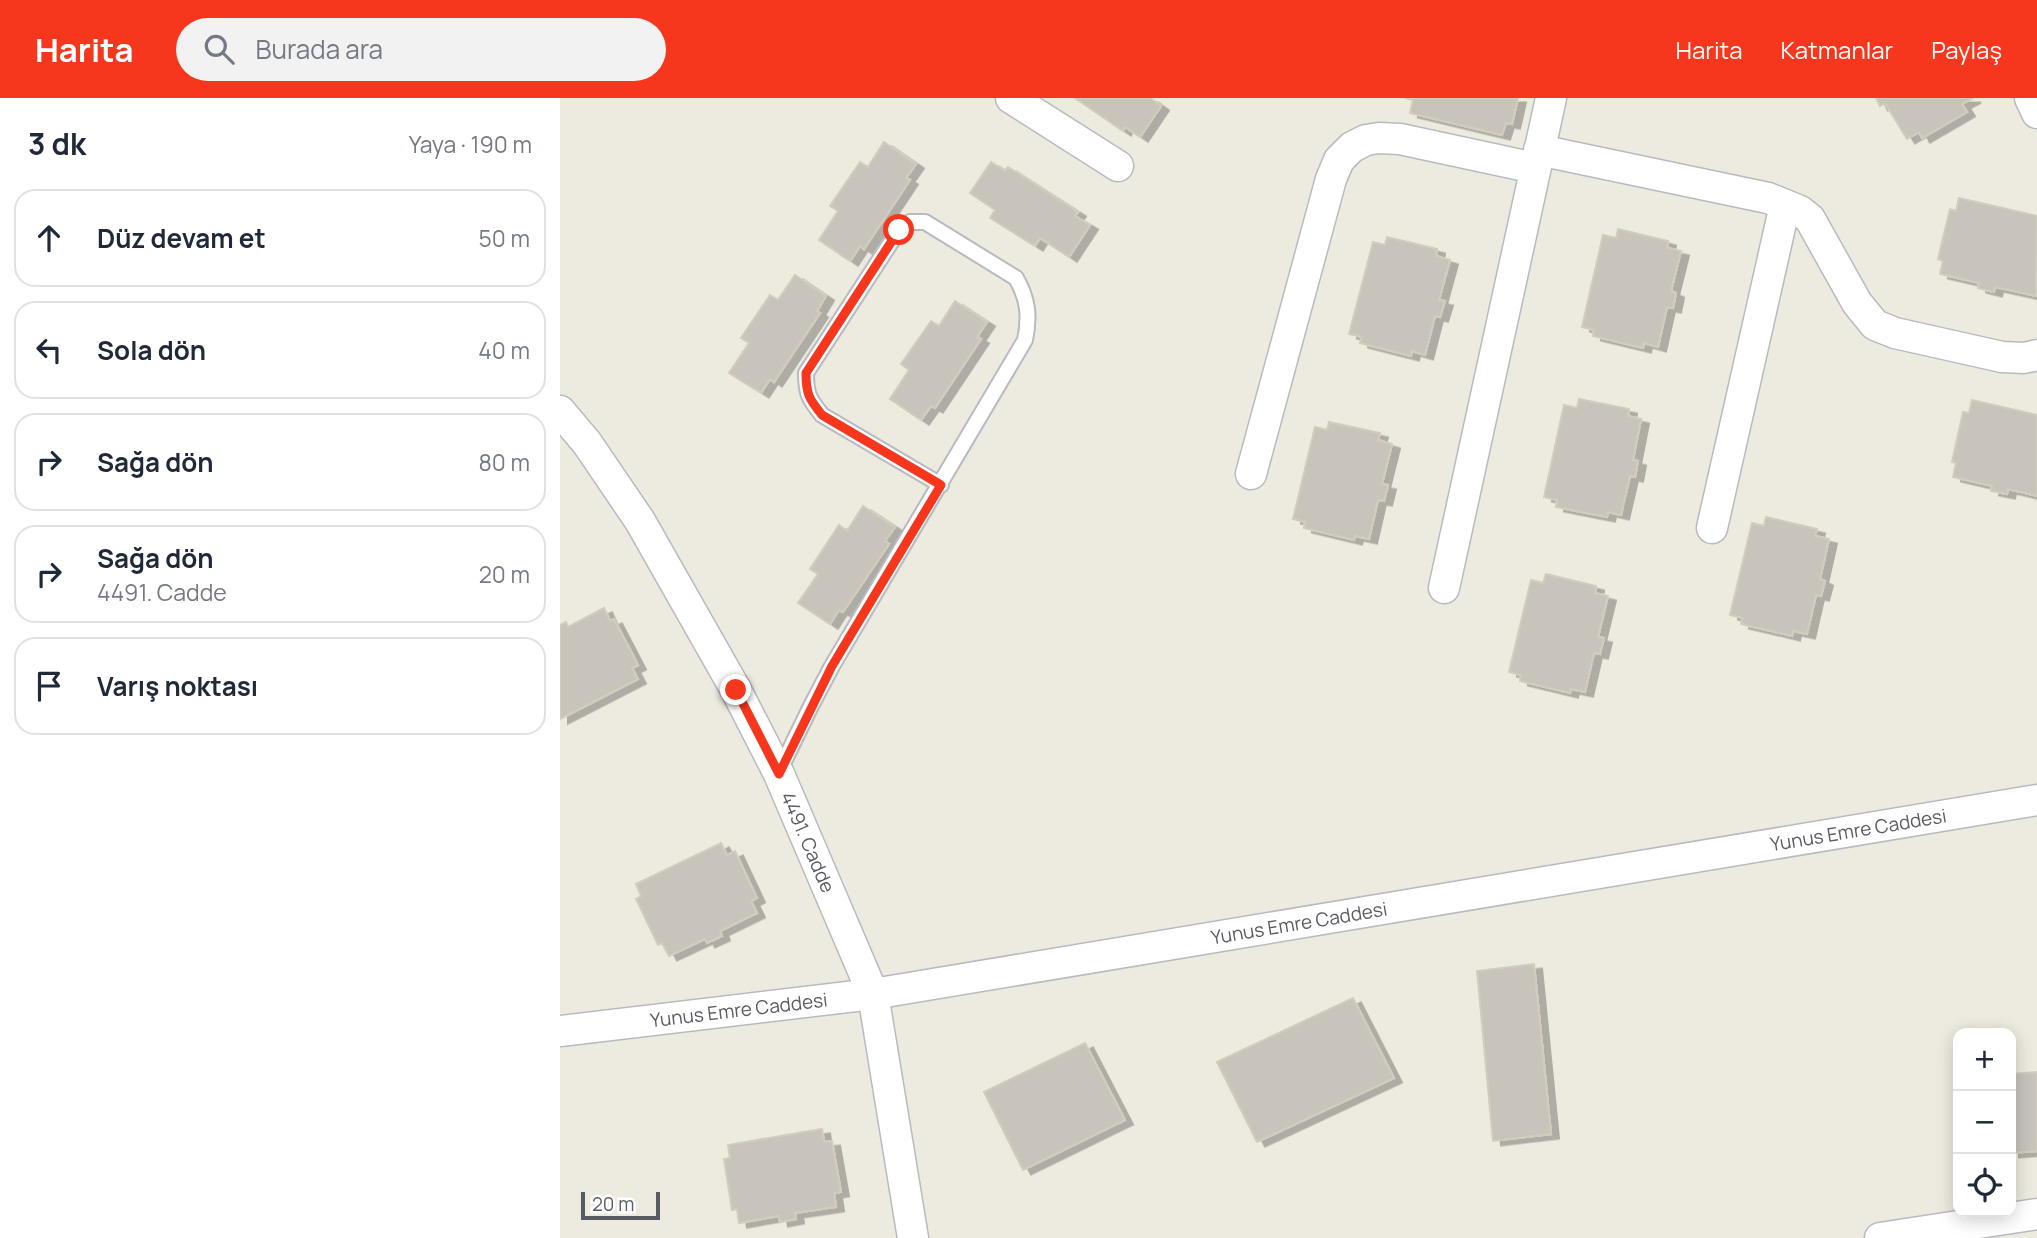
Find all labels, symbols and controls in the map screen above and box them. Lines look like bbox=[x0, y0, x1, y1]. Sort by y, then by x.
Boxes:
search box bbox=[176, 18, 666, 81]
text: Harita bbox=[35, 27, 134, 72]
icon: search bbox=[200, 30, 238, 68]
text: Burada ara bbox=[256, 31, 383, 67]
text: Harita bbox=[1676, 33, 1743, 66]
text: Katmanlar bbox=[1781, 33, 1893, 66]
text: Paylaş bbox=[1931, 33, 2002, 66]
text: 3 dk bbox=[28, 123, 86, 164]
text: Yaya · 190 m bbox=[409, 128, 532, 160]
route start bbox=[883, 214, 914, 245]
icon: ahead bbox=[30, 219, 68, 257]
text: Düz devam et bbox=[97, 220, 266, 256]
text: 50 m bbox=[479, 222, 530, 254]
icon: left bbox=[30, 331, 68, 369]
text: Sola dön bbox=[97, 332, 206, 368]
text: 40 m bbox=[478, 334, 530, 366]
icon: right bbox=[30, 443, 68, 481]
text: Sağa dön bbox=[97, 444, 214, 480]
text: 80 m bbox=[479, 446, 530, 478]
text: Sağa dön bbox=[97, 540, 214, 576]
icon: right bbox=[30, 555, 68, 593]
text: 20 m bbox=[479, 558, 530, 590]
text: 4491. Cadde bbox=[97, 576, 227, 608]
icon: arrive bbox=[30, 667, 68, 705]
text: Varış noktası bbox=[97, 668, 258, 704]
route end bbox=[720, 674, 751, 705]
street label: 4491. Cadde bbox=[775, 788, 841, 897]
street label: Yunus Emre Caddesi bbox=[1768, 802, 1948, 857]
street label: Yunus Emre Caddesi bbox=[1209, 896, 1389, 950]
street label: Yunus Emre Caddesi bbox=[649, 986, 829, 1033]
map controls bbox=[1953, 1028, 2016, 1217]
button: + bbox=[1953, 1028, 2016, 1091]
button: − bbox=[1953, 1091, 2016, 1154]
button: locate bbox=[1953, 1154, 2016, 1217]
scale bar bbox=[581, 1189, 660, 1221]
text: 20 m bbox=[592, 1191, 634, 1217]

